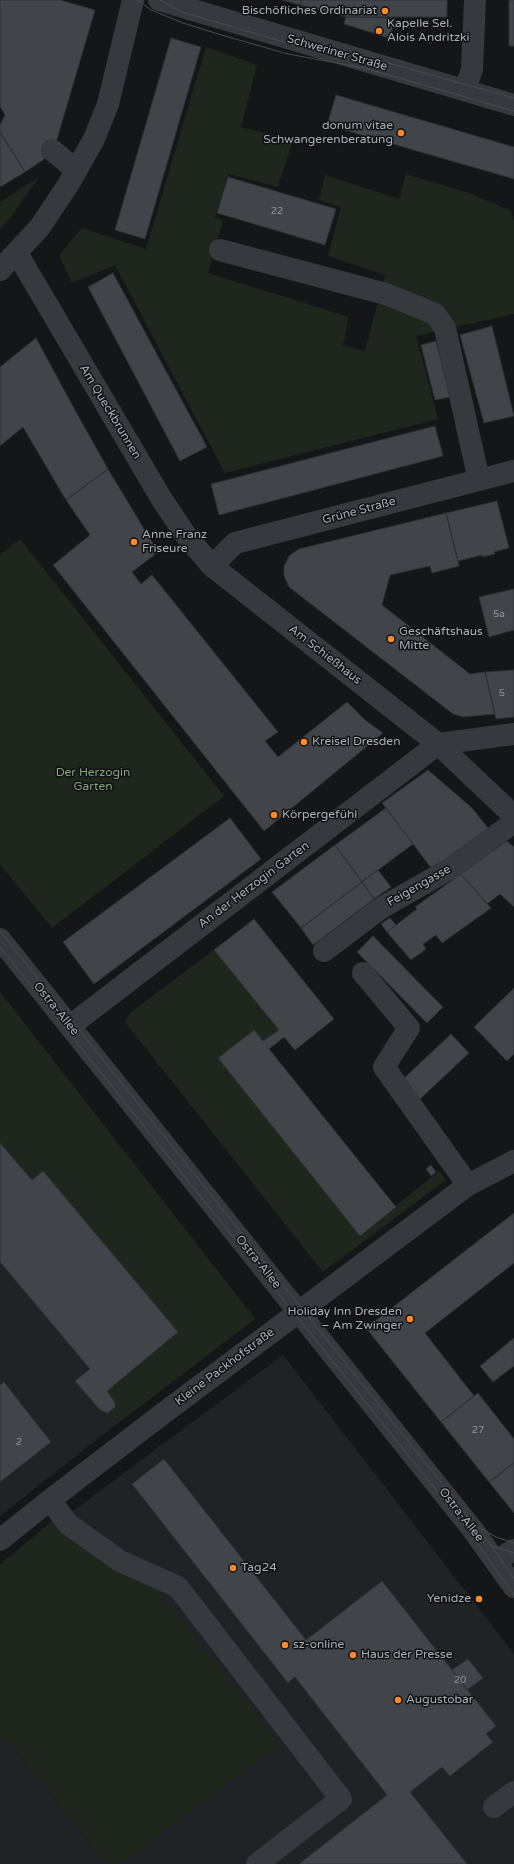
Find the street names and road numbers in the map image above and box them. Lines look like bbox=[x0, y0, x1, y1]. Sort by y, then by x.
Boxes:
street label: Schweriner Straße bbox=[285, 32, 389, 74]
street label: Am Queckbrunnen bbox=[76, 362, 144, 462]
street label: Grüne Straße bbox=[321, 494, 397, 528]
street label: Am Schießhaus bbox=[286, 622, 364, 688]
street label: An der Herzogin Garten bbox=[196, 839, 312, 931]
street label: Feigengasse bbox=[385, 862, 453, 910]
street label: Ostra-Allee bbox=[30, 979, 82, 1039]
street label: Ostra-Allee bbox=[232, 1232, 284, 1292]
street label: Kleine Packhofstraße bbox=[173, 1325, 277, 1409]
street label: Ostra-Allee bbox=[435, 1485, 487, 1545]

